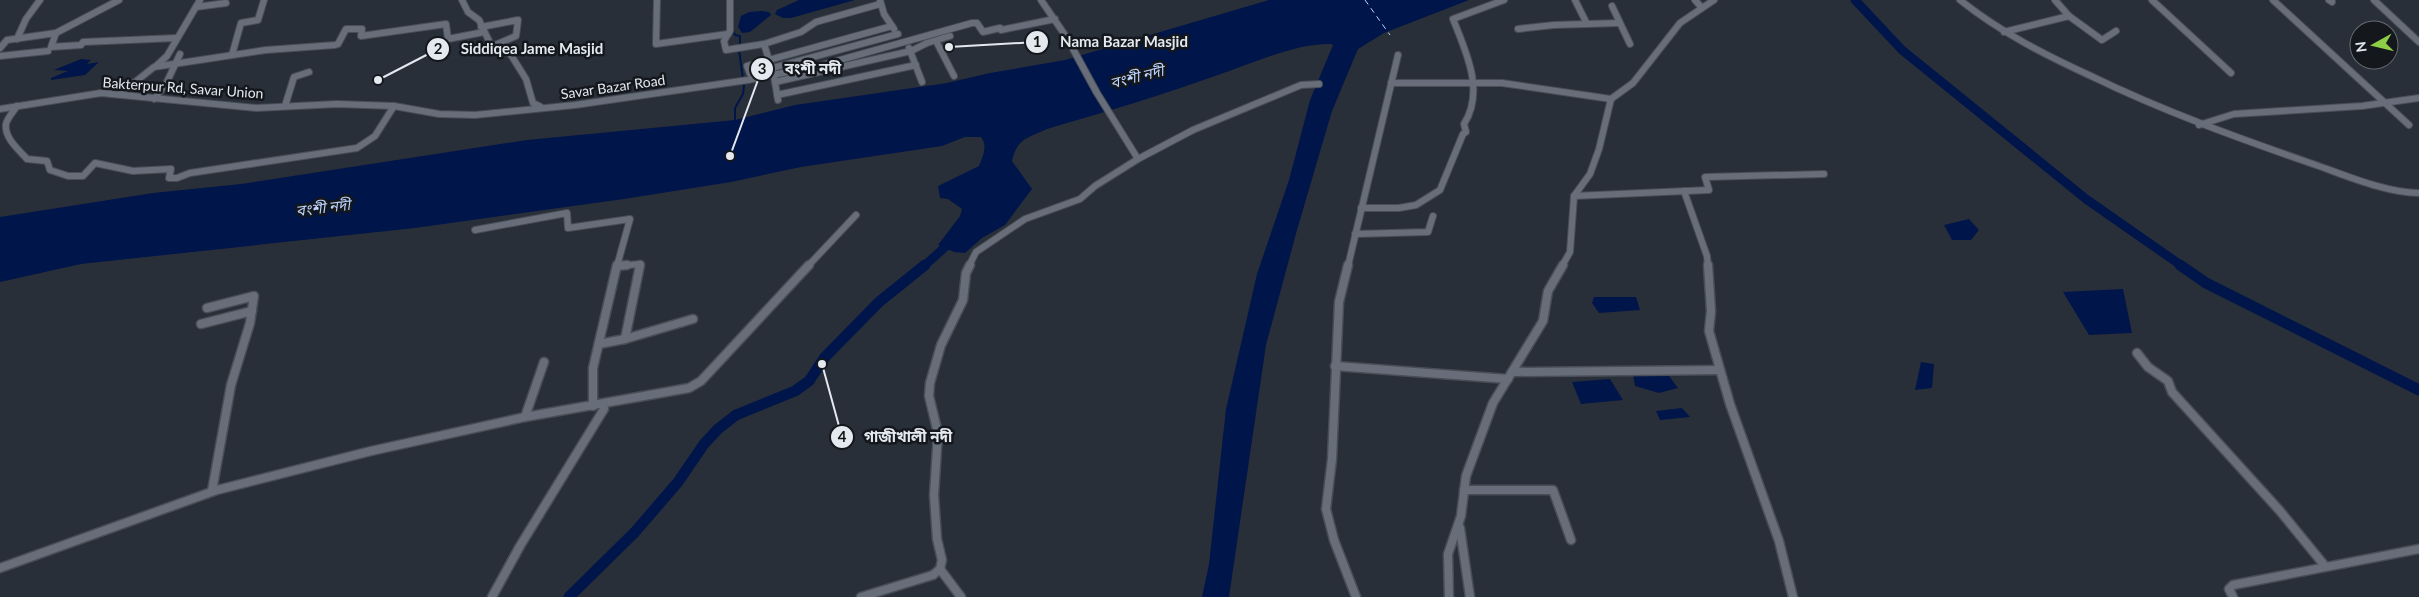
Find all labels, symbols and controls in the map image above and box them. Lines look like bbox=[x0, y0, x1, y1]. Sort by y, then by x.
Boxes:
north arrow bbox=[2349, 20, 2399, 70]
callout: Nama Bazar Masjid bbox=[1025, 27, 1198, 57]
text: 1 bbox=[1033, 32, 1041, 50]
text: Nama Bazar Masjid bbox=[1060, 32, 1188, 50]
callout: Siddiqea Jame Masjid bbox=[425, 34, 613, 64]
text: 2 bbox=[434, 39, 443, 57]
text: Siddiqea Jame Masjid bbox=[461, 39, 603, 57]
text: N bbox=[2351, 40, 2370, 53]
callout: বংশী নদী bbox=[749, 54, 851, 84]
text: 3 bbox=[758, 59, 766, 77]
text: বংশী নদী bbox=[784, 59, 842, 77]
water label: বংশী নদী bbox=[1108, 60, 1168, 91]
street label: Savar Bazar Road bbox=[560, 71, 666, 102]
street label: Bakterpur Rd, Savar Union bbox=[102, 73, 264, 102]
water label: বংশী নদী bbox=[295, 194, 354, 219]
callout: গাজীখালী নদী bbox=[829, 422, 963, 452]
text: 4 bbox=[838, 427, 847, 445]
text: গাজীখালী নদী bbox=[864, 427, 953, 445]

